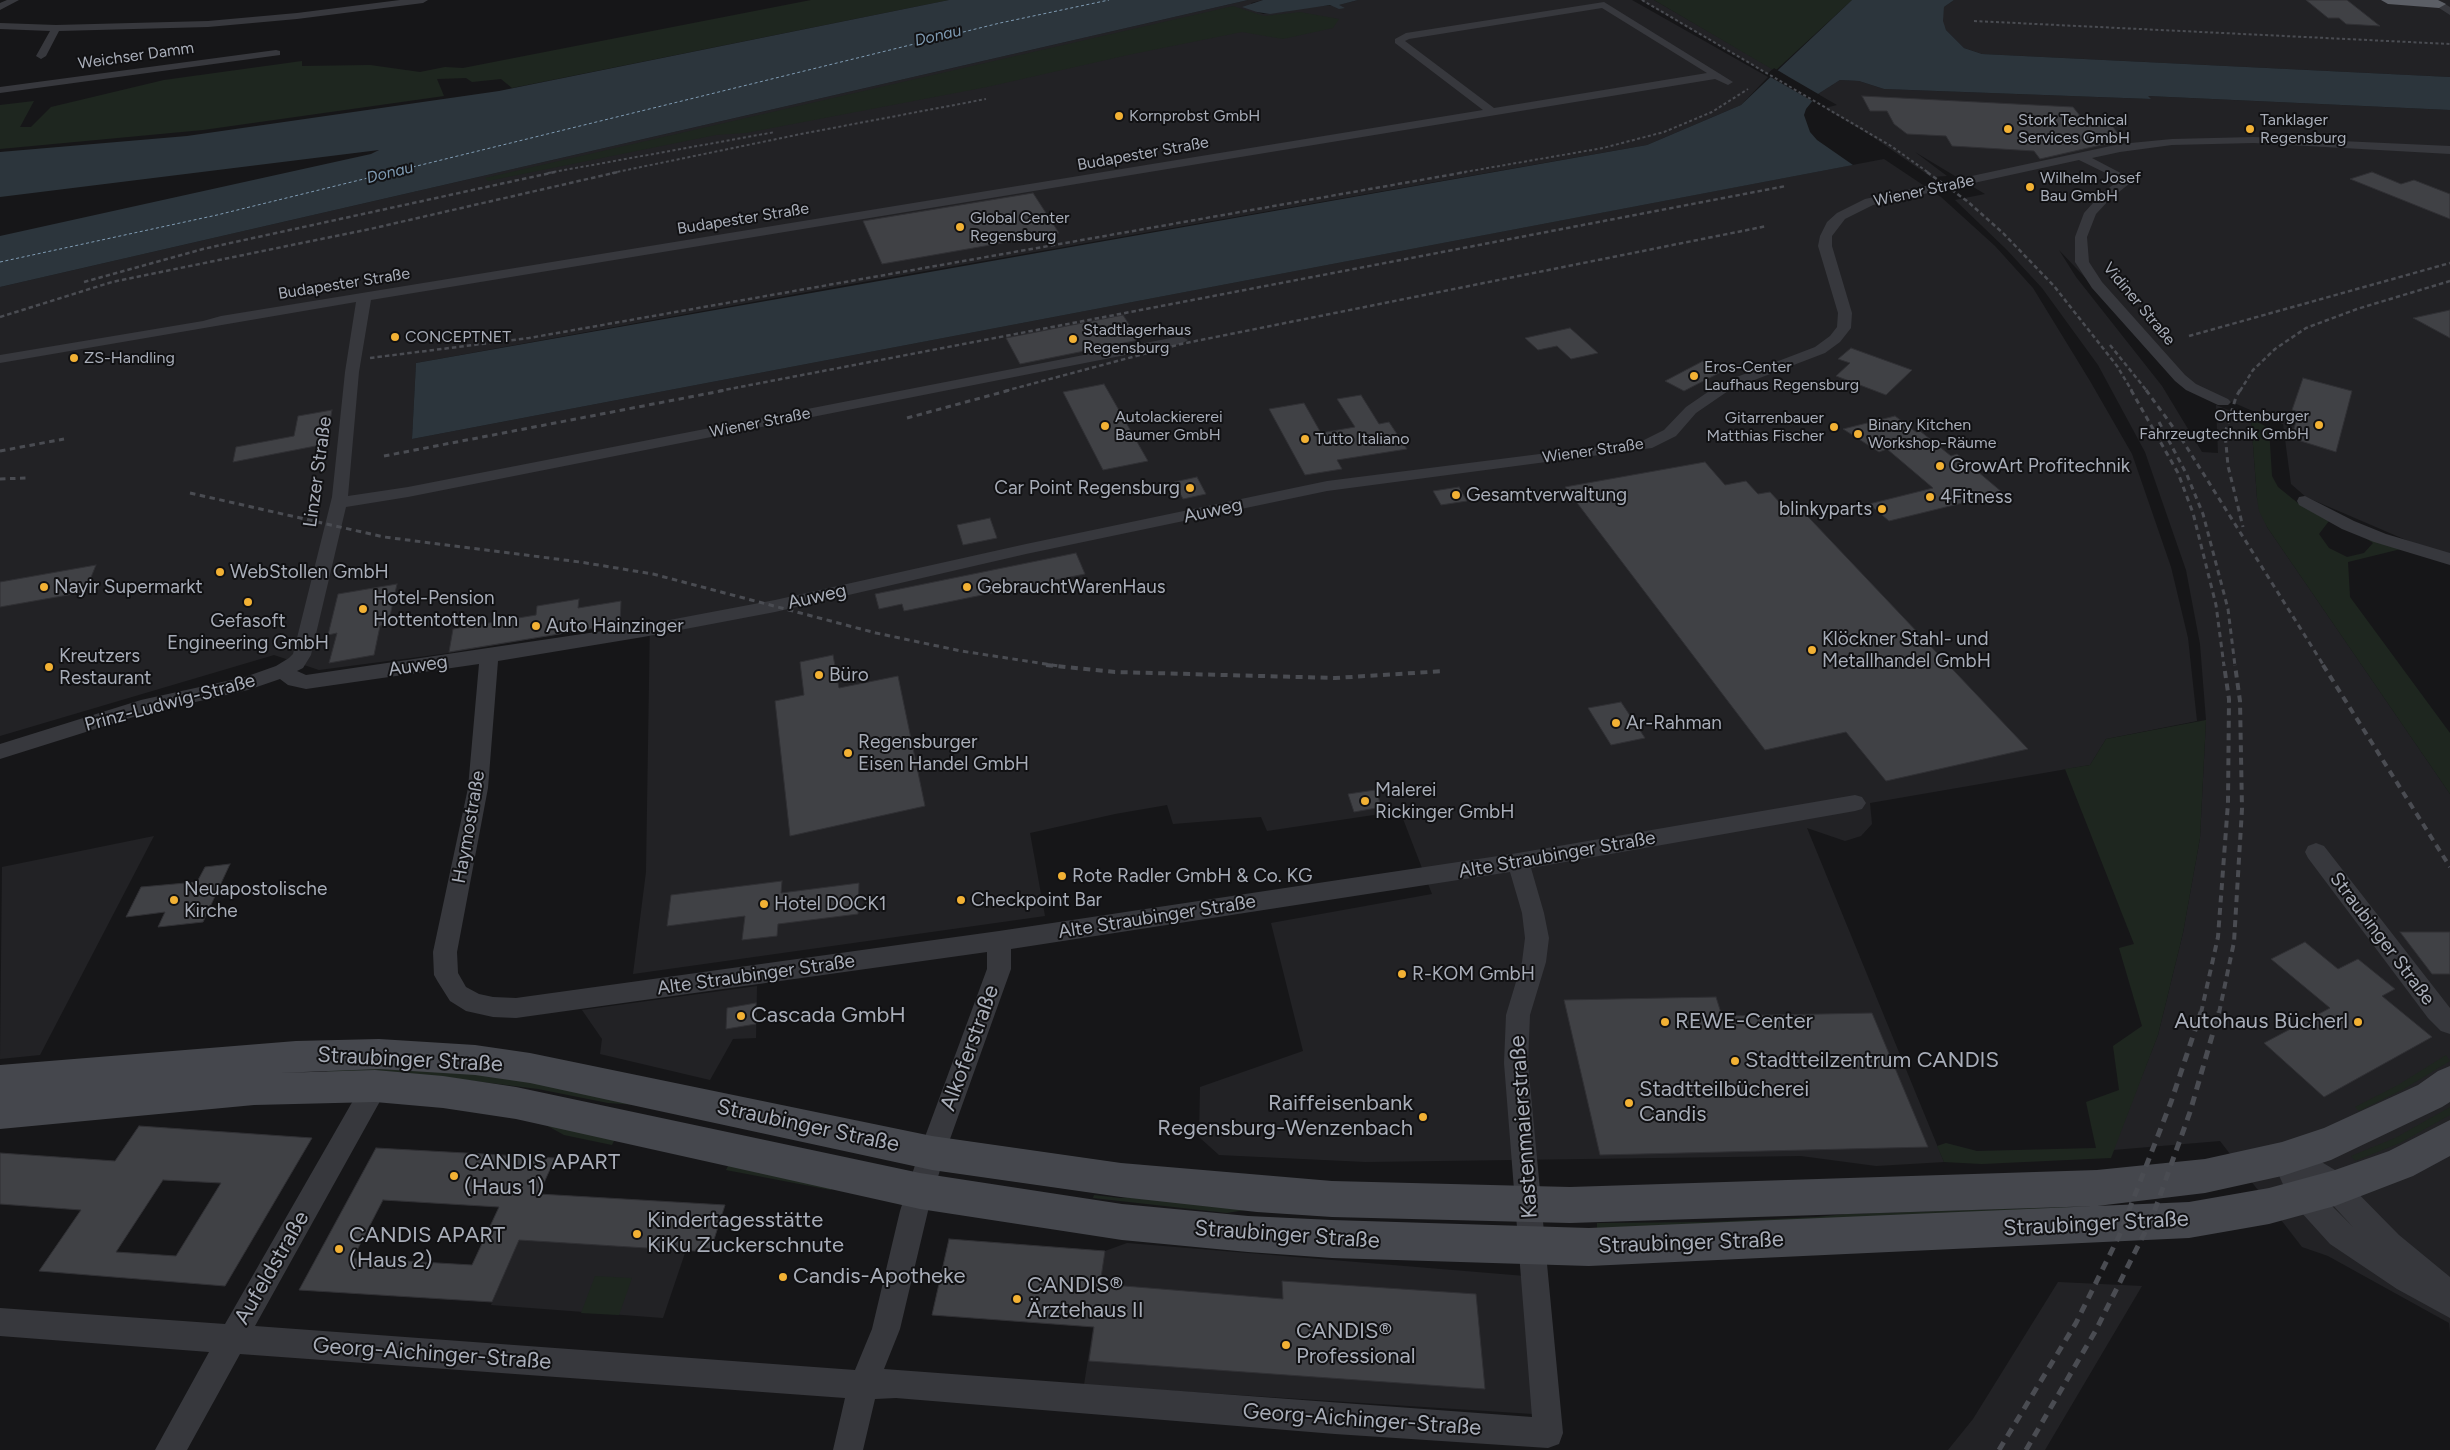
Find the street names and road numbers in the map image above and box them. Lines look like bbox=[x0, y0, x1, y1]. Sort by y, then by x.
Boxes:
street label: Weichser Damm bbox=[77, 38, 195, 74]
street label: Budapester Straße bbox=[1076, 133, 1210, 175]
street label: Wiener Straße bbox=[1872, 171, 1976, 211]
street label: Budapester Straße bbox=[676, 199, 810, 239]
street label: Vidiner Straße bbox=[2099, 259, 2179, 349]
street label: Budapester Straße bbox=[277, 264, 411, 304]
street label: Wiener Straße bbox=[708, 404, 812, 442]
street label: Linzer Straße bbox=[299, 415, 337, 529]
street label: Wiener Straße bbox=[1541, 434, 1645, 468]
street label: Auweg bbox=[1181, 494, 1245, 528]
street label: Auweg bbox=[785, 579, 849, 615]
street label: Auweg bbox=[387, 651, 449, 681]
street label: Prinz-Ludwig-Straße bbox=[82, 669, 258, 737]
street label: Haymostraße bbox=[448, 769, 490, 885]
street label: Alte Straubinger Straße bbox=[1457, 826, 1657, 884]
street label: Straubinger Straße bbox=[2325, 868, 2439, 1010]
street label: Alte Straubinger Straße bbox=[1057, 890, 1257, 944]
street label: Alte Straubinger Straße bbox=[656, 950, 856, 1000]
street label: Alkoferstraße bbox=[935, 981, 1005, 1115]
street label: Kastenmaierstraße bbox=[1504, 1035, 1544, 1219]
street label: Straubinger Straße bbox=[317, 1042, 503, 1078]
street label: Straubinger Straße bbox=[714, 1094, 902, 1158]
street label: Straubinger Straße bbox=[2003, 1206, 2189, 1242]
street label: Aufeldstraße bbox=[229, 1207, 315, 1329]
street label: Straubinger Straße bbox=[1193, 1215, 1381, 1255]
street label: Straubinger Straße bbox=[1598, 1227, 1784, 1259]
street label: Georg-Aichinger-Straße bbox=[312, 1332, 552, 1376]
street label: Georg-Aichinger-Straße bbox=[1242, 1398, 1482, 1442]

